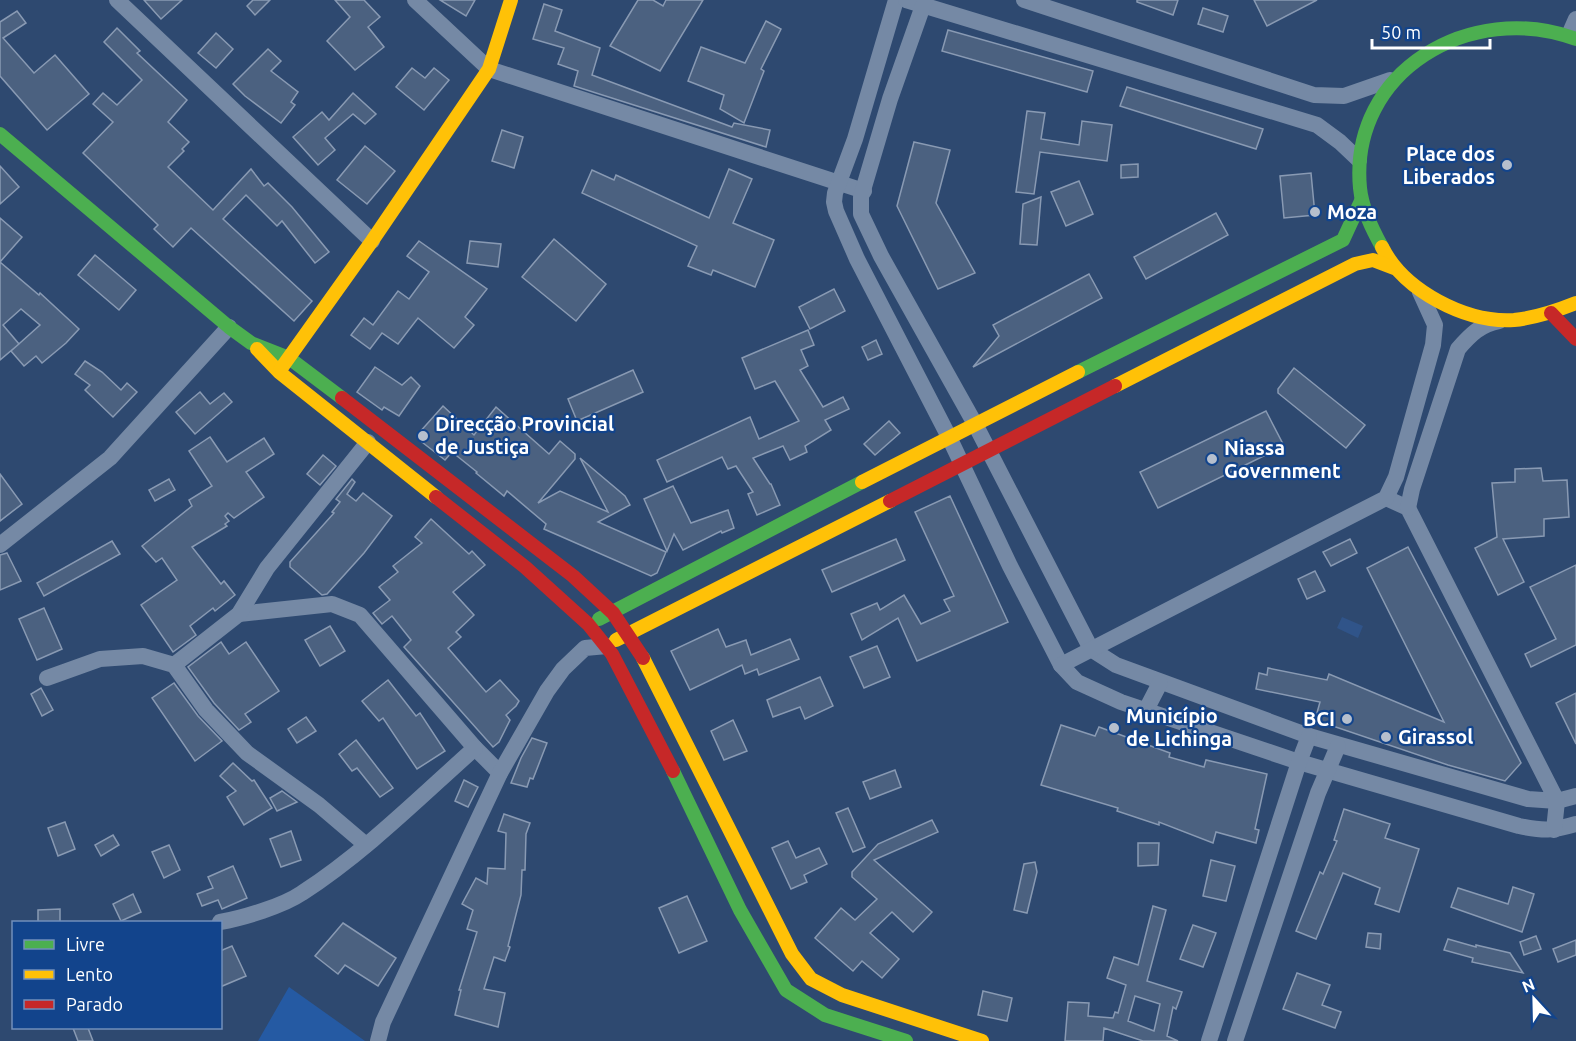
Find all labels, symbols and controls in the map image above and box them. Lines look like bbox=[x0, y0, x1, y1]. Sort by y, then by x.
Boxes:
scale bar bbox=[1372, 12, 1490, 50]
text: 50 m bbox=[1381, 22, 1421, 42]
place label: Place dos Liberados bbox=[1403, 142, 1495, 188]
marker: Place dos Liberados bbox=[1500, 158, 1514, 172]
place label: Moza bbox=[1327, 200, 1377, 223]
marker: Moza bbox=[1308, 205, 1322, 219]
place label: Direcção Provincial de Justiça bbox=[435, 412, 614, 458]
marker: Direcção Provincial de Justiça bbox=[416, 429, 430, 443]
place label: Niassa Government bbox=[1224, 436, 1341, 482]
marker: Niassa Government bbox=[1205, 452, 1219, 466]
place label: Município de Lichinga bbox=[1126, 704, 1232, 750]
place label: BCI bbox=[1303, 707, 1335, 730]
marker: BCI bbox=[1340, 712, 1354, 726]
marker: Município de Lichinga bbox=[1107, 721, 1121, 735]
place label: Girassol bbox=[1398, 725, 1473, 748]
marker: Girassol bbox=[1379, 730, 1393, 744]
legend bbox=[12, 921, 222, 1029]
text: Livre bbox=[66, 934, 105, 954]
text: Lento bbox=[66, 964, 113, 984]
north arrow bbox=[1504, 969, 1564, 1029]
text: N bbox=[1519, 975, 1537, 996]
text: Parado bbox=[66, 994, 123, 1014]

